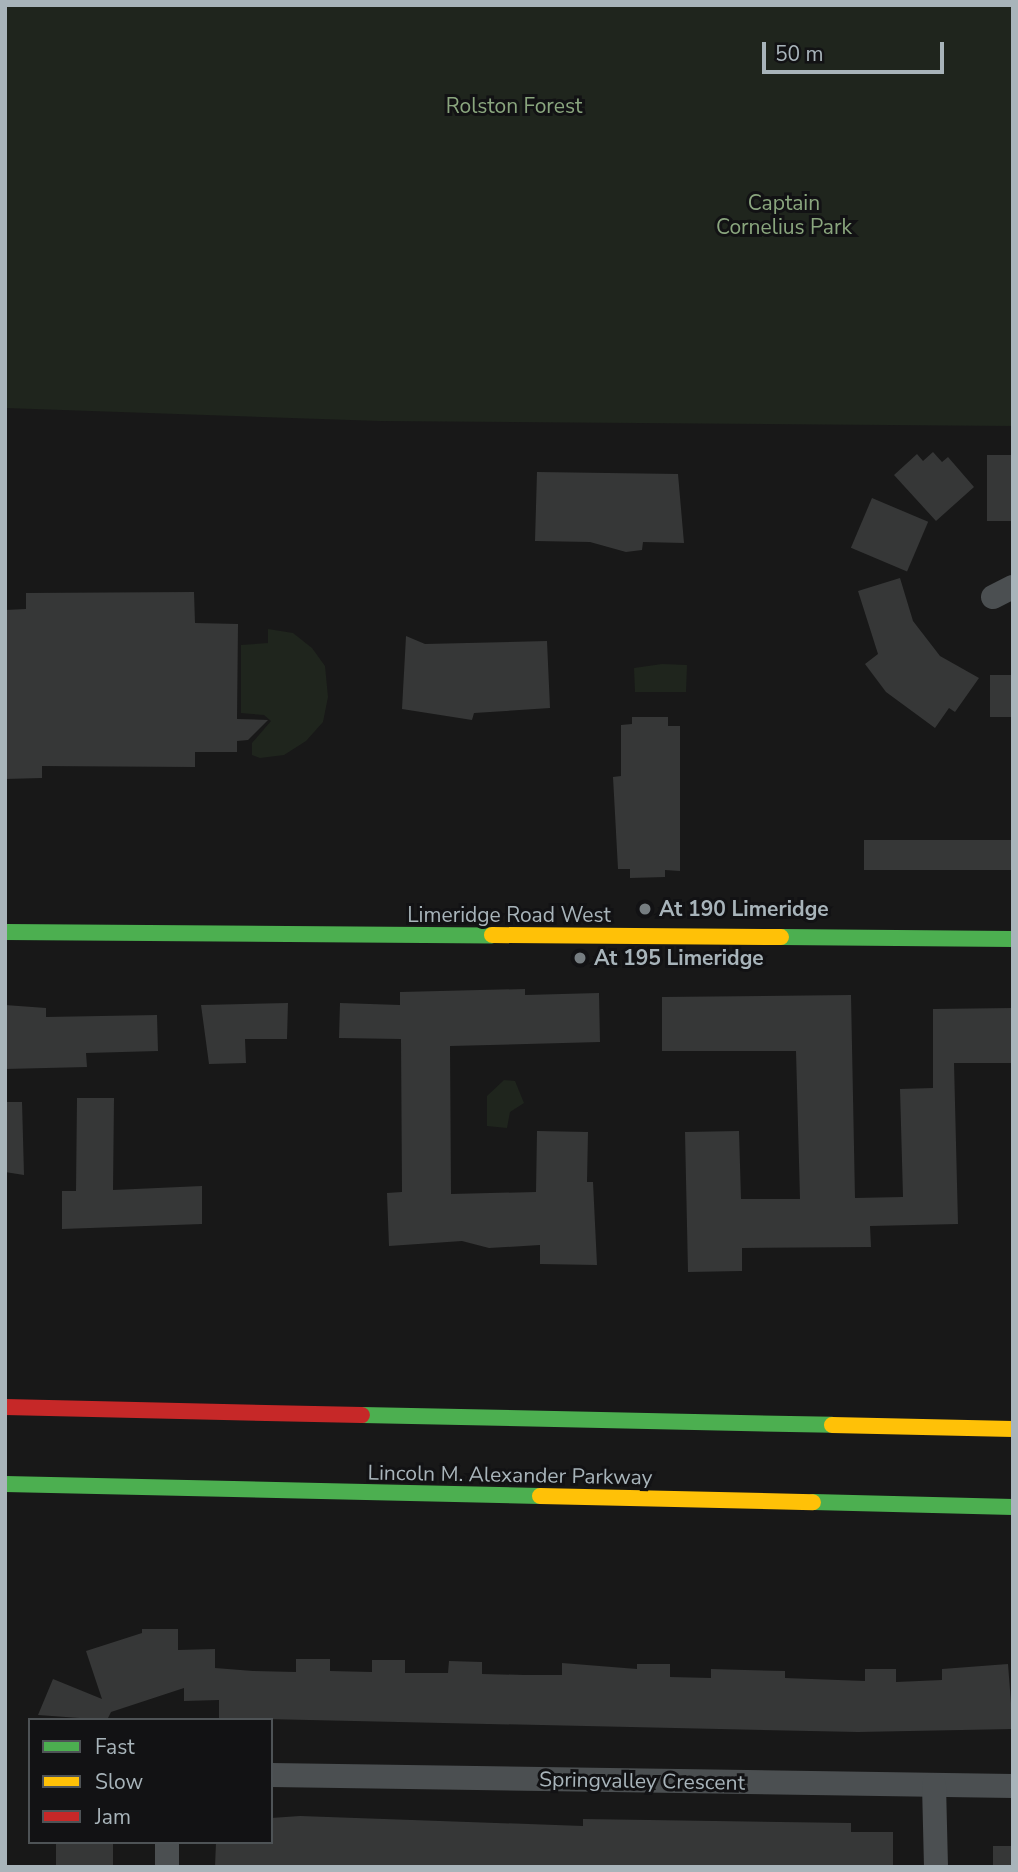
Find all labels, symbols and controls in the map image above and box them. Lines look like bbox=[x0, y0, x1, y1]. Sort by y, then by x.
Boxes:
scale bar bbox=[766, 28, 948, 72]
text: 50 m bbox=[775, 40, 824, 68]
park label: Rolston Forest bbox=[446, 93, 582, 119]
park label: Captain Cornelius Park bbox=[716, 190, 852, 240]
place label: At 190 Limeridge bbox=[659, 896, 829, 922]
marker: At 190 Limeridge bbox=[637, 901, 653, 917]
street label: Limeridge Road West bbox=[407, 902, 611, 928]
place label: At 195 Limeridge bbox=[594, 945, 764, 971]
marker: At 195 Limeridge bbox=[572, 950, 588, 966]
street label: Lincoln M. Alexander Parkway bbox=[367, 1460, 653, 1490]
legend bbox=[28, 1718, 273, 1844]
text: Fast bbox=[95, 1733, 135, 1761]
street label: Springvalley Crescent bbox=[539, 1767, 745, 1795]
text: Slow bbox=[95, 1768, 143, 1796]
text: Jam bbox=[95, 1803, 131, 1831]

